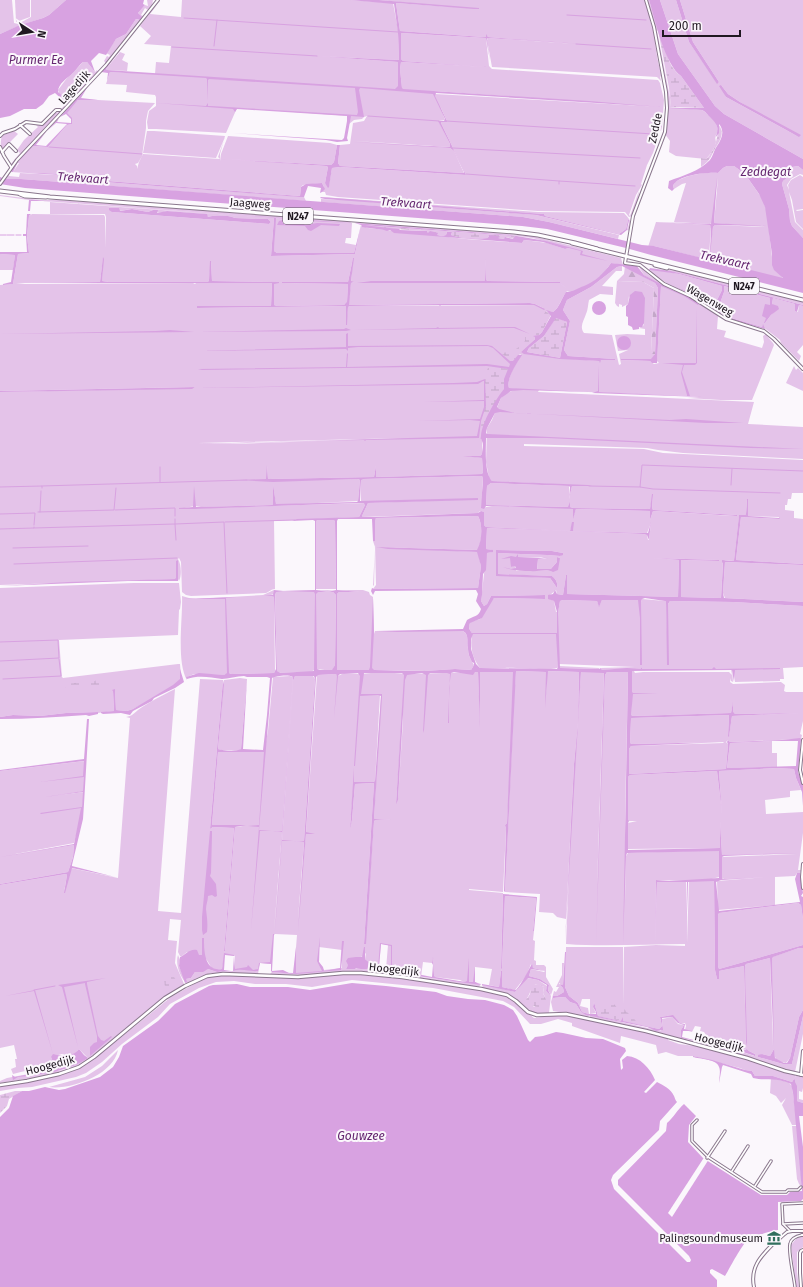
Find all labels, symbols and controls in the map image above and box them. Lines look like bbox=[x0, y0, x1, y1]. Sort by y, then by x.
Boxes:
north arrow bbox=[12, 12, 52, 52]
scale bar bbox=[663, 12, 740, 38]
text: 200 m bbox=[669, 19, 702, 33]
text: N bbox=[34, 29, 48, 39]
water label: Purmer Ee bbox=[9, 53, 63, 67]
street label: Lagedijk bbox=[56, 67, 93, 107]
street label: Zedde bbox=[646, 112, 665, 144]
water label: Zeddegat bbox=[740, 165, 792, 179]
water label: Trekvaart bbox=[57, 169, 110, 187]
water label: Trekvaart bbox=[380, 194, 433, 212]
street label: Jaagweg bbox=[229, 196, 271, 211]
road number: N247 bbox=[283, 208, 313, 224]
water label: Trekvaart bbox=[699, 247, 752, 273]
road number: N247 bbox=[729, 278, 759, 294]
street label: Wagenweg bbox=[684, 282, 736, 319]
street label: Hoogedijk bbox=[368, 960, 420, 979]
street label: Hoogedijk bbox=[693, 1030, 745, 1055]
street label: Hoogedijk bbox=[24, 1053, 76, 1078]
water label: Gouwzee bbox=[337, 1129, 385, 1143]
museum icon: Palingsoundmuseum bbox=[766, 1230, 782, 1246]
place label: Palingsoundmuseum bbox=[659, 1232, 763, 1245]

